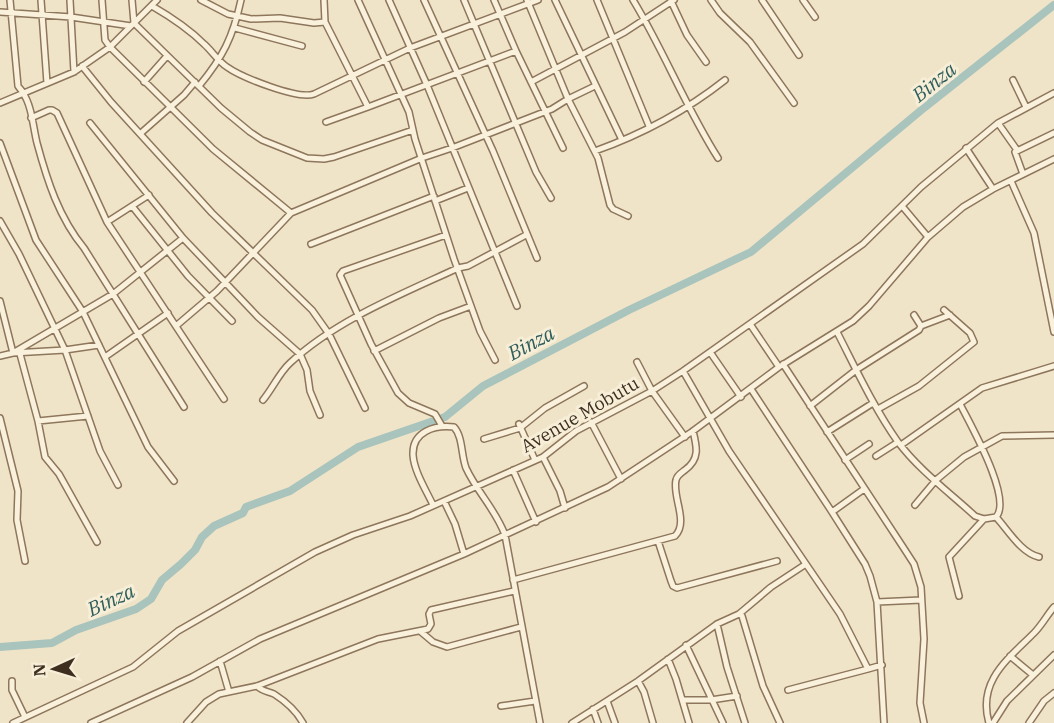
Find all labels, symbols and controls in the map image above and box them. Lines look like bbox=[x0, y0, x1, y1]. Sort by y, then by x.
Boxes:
water label: Binza bbox=[905, 55, 961, 108]
water label: Binza bbox=[502, 319, 559, 367]
street label: Avenue Mobutu bbox=[517, 371, 643, 458]
water label: Binza bbox=[82, 577, 139, 623]
north arrow bbox=[24, 639, 84, 699]
text: N bbox=[29, 663, 49, 677]

